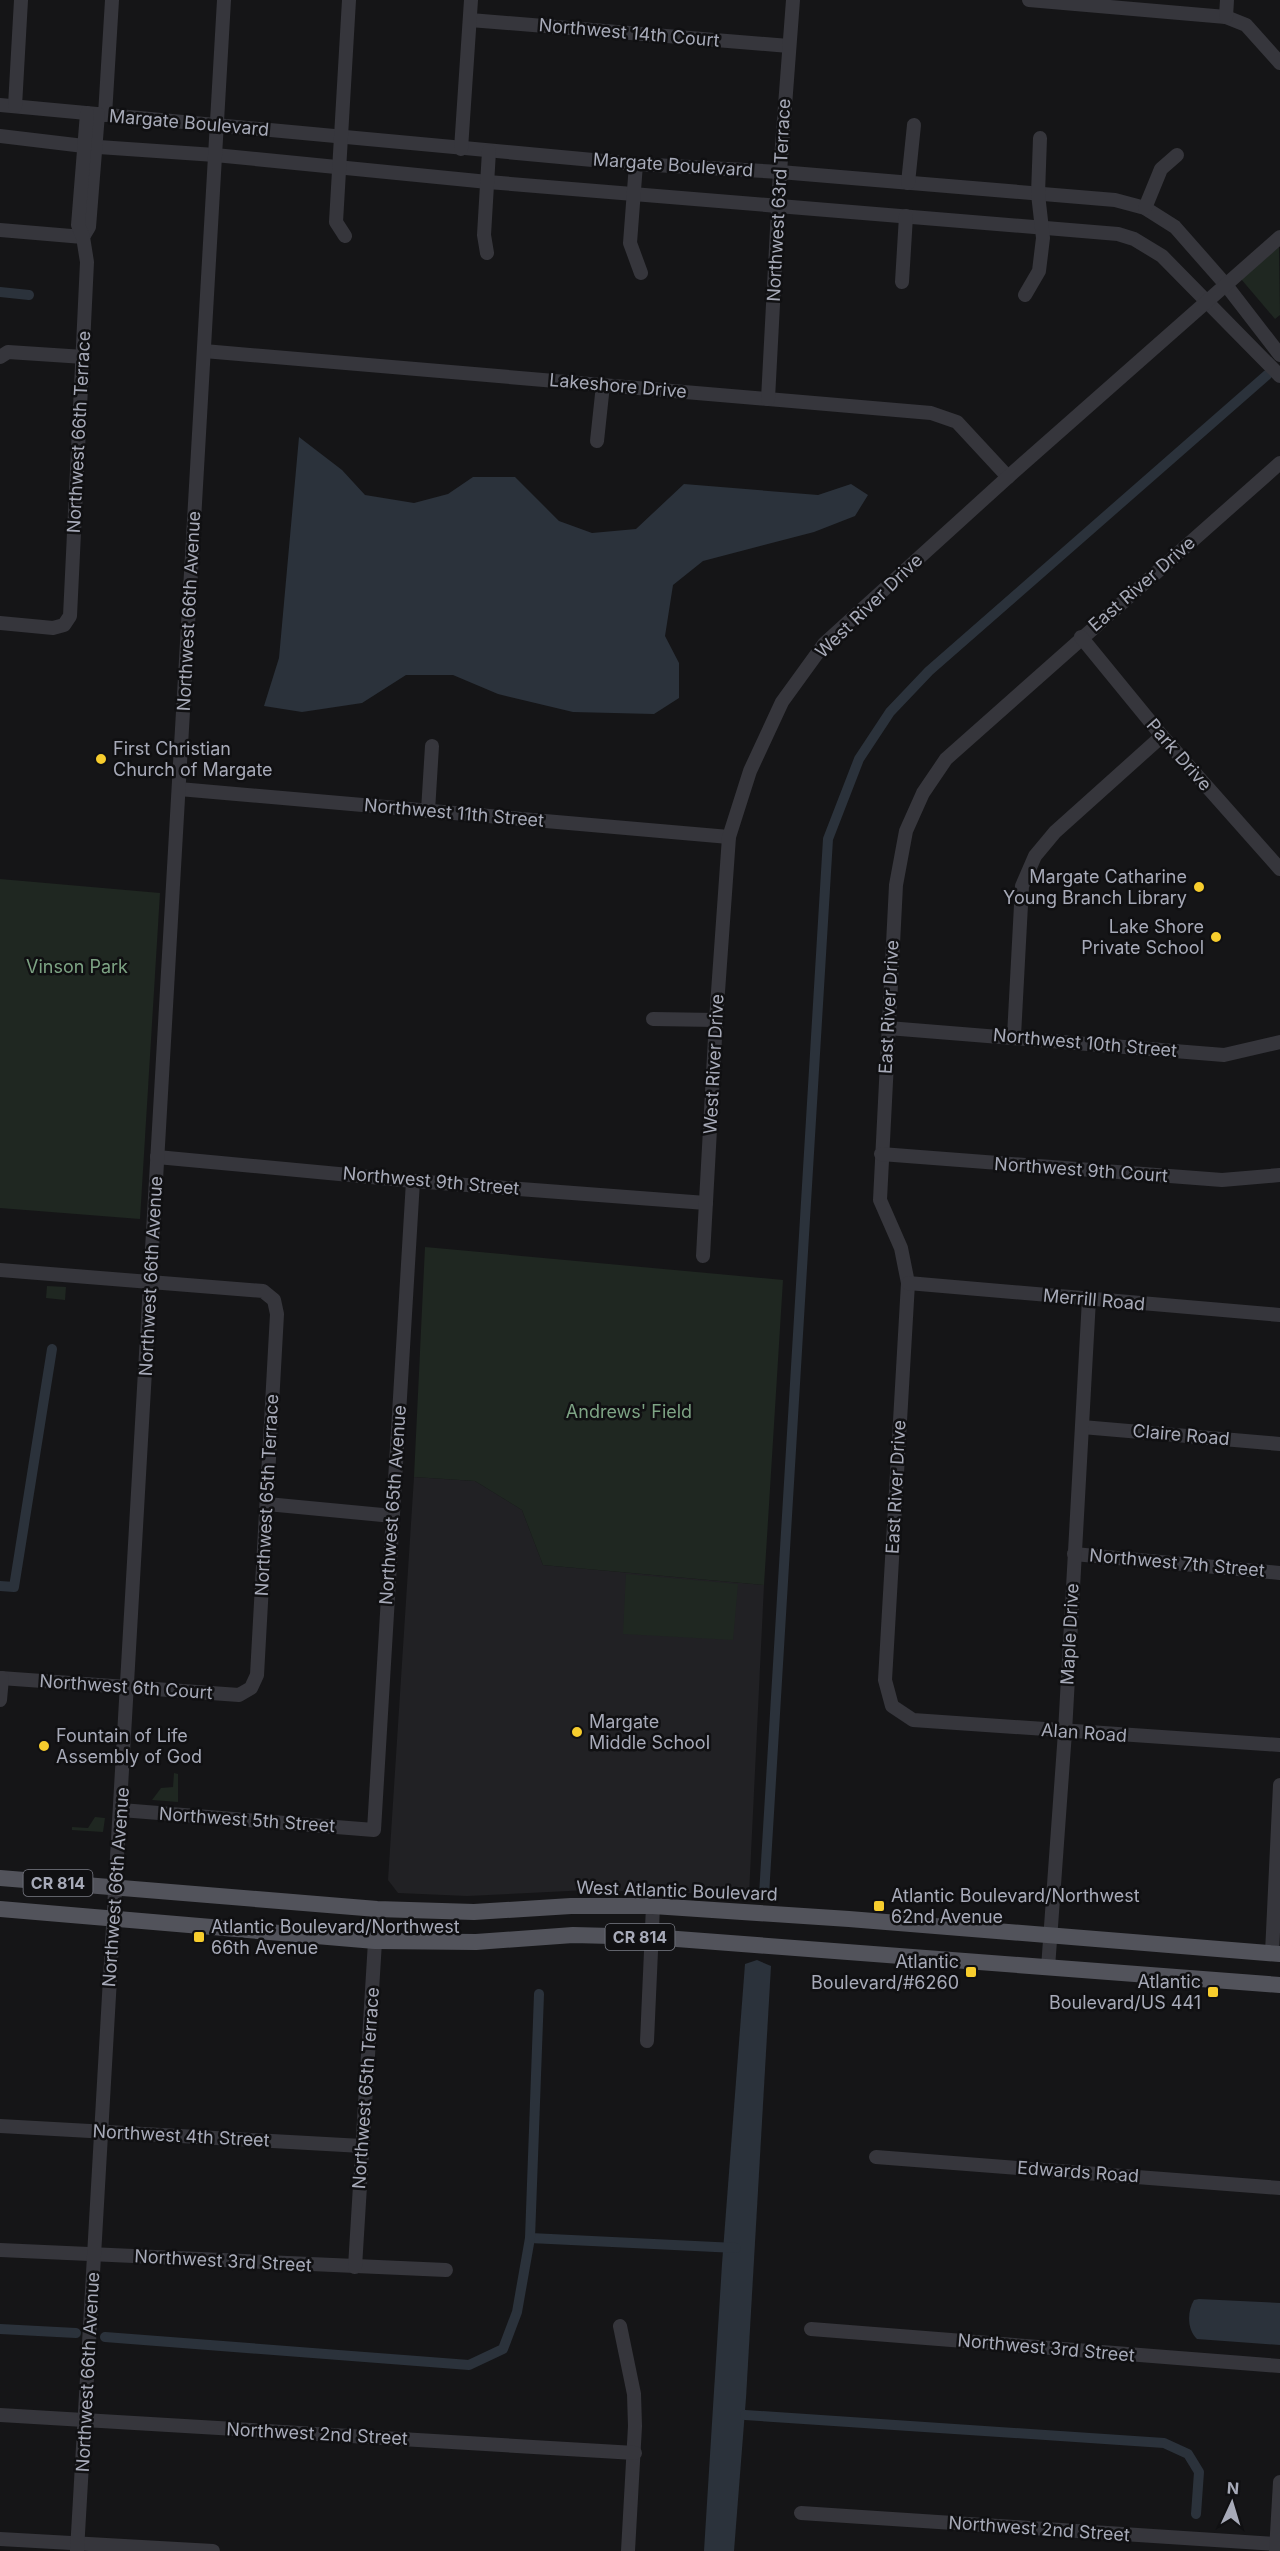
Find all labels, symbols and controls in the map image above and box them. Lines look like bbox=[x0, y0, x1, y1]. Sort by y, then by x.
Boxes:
street label: Northwest 14th Court bbox=[538, 14, 720, 51]
street label: Northwest 63rd Terrace bbox=[763, 98, 794, 302]
street label: Margate Boulevard bbox=[108, 105, 270, 140]
street label: Margate Boulevard bbox=[592, 148, 754, 181]
street label: Northwest 66th Terrace bbox=[63, 330, 94, 534]
street label: Lakeshore Drive bbox=[548, 369, 688, 402]
street label: Northwest 66th Avenue bbox=[173, 510, 204, 712]
street label: East River Drive bbox=[1084, 532, 1199, 636]
street label: West River Drive bbox=[811, 549, 926, 662]
street label: Park Drive bbox=[1142, 714, 1216, 795]
place label: First Christian Church of Margate bbox=[113, 738, 273, 780]
marker: First Christian Church of Margate bbox=[94, 752, 108, 766]
street label: Northwest 11th Street bbox=[363, 794, 545, 831]
place label: Margate Catharine Young Branch Library bbox=[1003, 866, 1187, 908]
marker: Margate Catharine Young Branch Library bbox=[1192, 880, 1206, 894]
place label: Lake Shore Private School bbox=[1081, 916, 1204, 958]
marker: Lake Shore Private School bbox=[1209, 930, 1223, 944]
street label: East River Drive bbox=[875, 939, 902, 1074]
park label: Vinson Park bbox=[26, 956, 128, 977]
street label: West River Drive bbox=[699, 993, 728, 1135]
street label: Northwest 10th Street bbox=[992, 1024, 1178, 1061]
street label: Northwest 9th Court bbox=[994, 1153, 1169, 1186]
street label: Northwest 9th Street bbox=[342, 1162, 520, 1199]
street label: Northwest 66th Avenue bbox=[135, 1175, 166, 1377]
street label: Merrill Road bbox=[1042, 1285, 1146, 1314]
street label: Northwest 65th Terrace bbox=[251, 1393, 282, 1597]
park label: Andrews' Field bbox=[566, 1401, 692, 1422]
street label: Northwest 65th Avenue bbox=[375, 1404, 410, 1606]
street label: East River Drive bbox=[882, 1419, 909, 1554]
street label: Claire Road bbox=[1132, 1420, 1230, 1449]
street label: Northwest 7th Street bbox=[1089, 1544, 1266, 1581]
street label: Maple Drive bbox=[1056, 1583, 1083, 1685]
street label: Northwest 6th Court bbox=[39, 1670, 213, 1703]
place label: Margate Middle School bbox=[589, 1711, 710, 1753]
street label: Alan Road bbox=[1040, 1719, 1128, 1746]
place label: Fountain of Life Assembly of God bbox=[56, 1725, 202, 1767]
marker: Margate Middle School bbox=[570, 1725, 584, 1739]
marker: Fountain of Life Assembly of God bbox=[37, 1739, 51, 1753]
street label: Northwest 66th Avenue bbox=[98, 1786, 133, 1988]
street label: Northwest 5th Street bbox=[158, 1803, 336, 1836]
road number: CR 814 bbox=[23, 1870, 92, 1896]
street label: West Atlantic Boulevard bbox=[576, 1876, 778, 1905]
place label: Atlantic Boulevard/Northwest 62nd Avenue bbox=[891, 1885, 1140, 1927]
marker: Atlantic Boulevard/Northwest 62nd Avenue bbox=[872, 1899, 886, 1913]
place label: Atlantic Boulevard/Northwest 66th Avenue bbox=[211, 1916, 460, 1958]
road number: CR 814 bbox=[606, 1924, 674, 1950]
marker: Atlantic Boulevard/Northwest 66th Avenue bbox=[192, 1930, 206, 1944]
place label: Atlantic Boulevard/#6260 bbox=[811, 1951, 959, 1993]
marker: Atlantic Boulevard/#6260 bbox=[964, 1965, 978, 1979]
place label: Atlantic Boulevard/US 441 bbox=[1049, 1971, 1201, 2013]
marker: Atlantic Boulevard/US 441 bbox=[1206, 1985, 1220, 1999]
street label: Northwest 65th Terrace bbox=[348, 1986, 383, 2190]
street label: Northwest 4th Street bbox=[92, 2120, 270, 2151]
street label: Edwards Road bbox=[1016, 2157, 1140, 2186]
street label: Northwest 3rd Street bbox=[134, 2245, 312, 2276]
street label: Northwest 66th Avenue bbox=[72, 2271, 103, 2473]
street label: Northwest 3rd Street bbox=[957, 2329, 1136, 2366]
street label: Northwest 2nd Street bbox=[226, 2418, 408, 2449]
north arrow bbox=[1202, 2473, 1262, 2533]
text: N bbox=[1226, 2478, 1240, 2498]
street label: Northwest 2nd Street bbox=[948, 2512, 1131, 2545]

